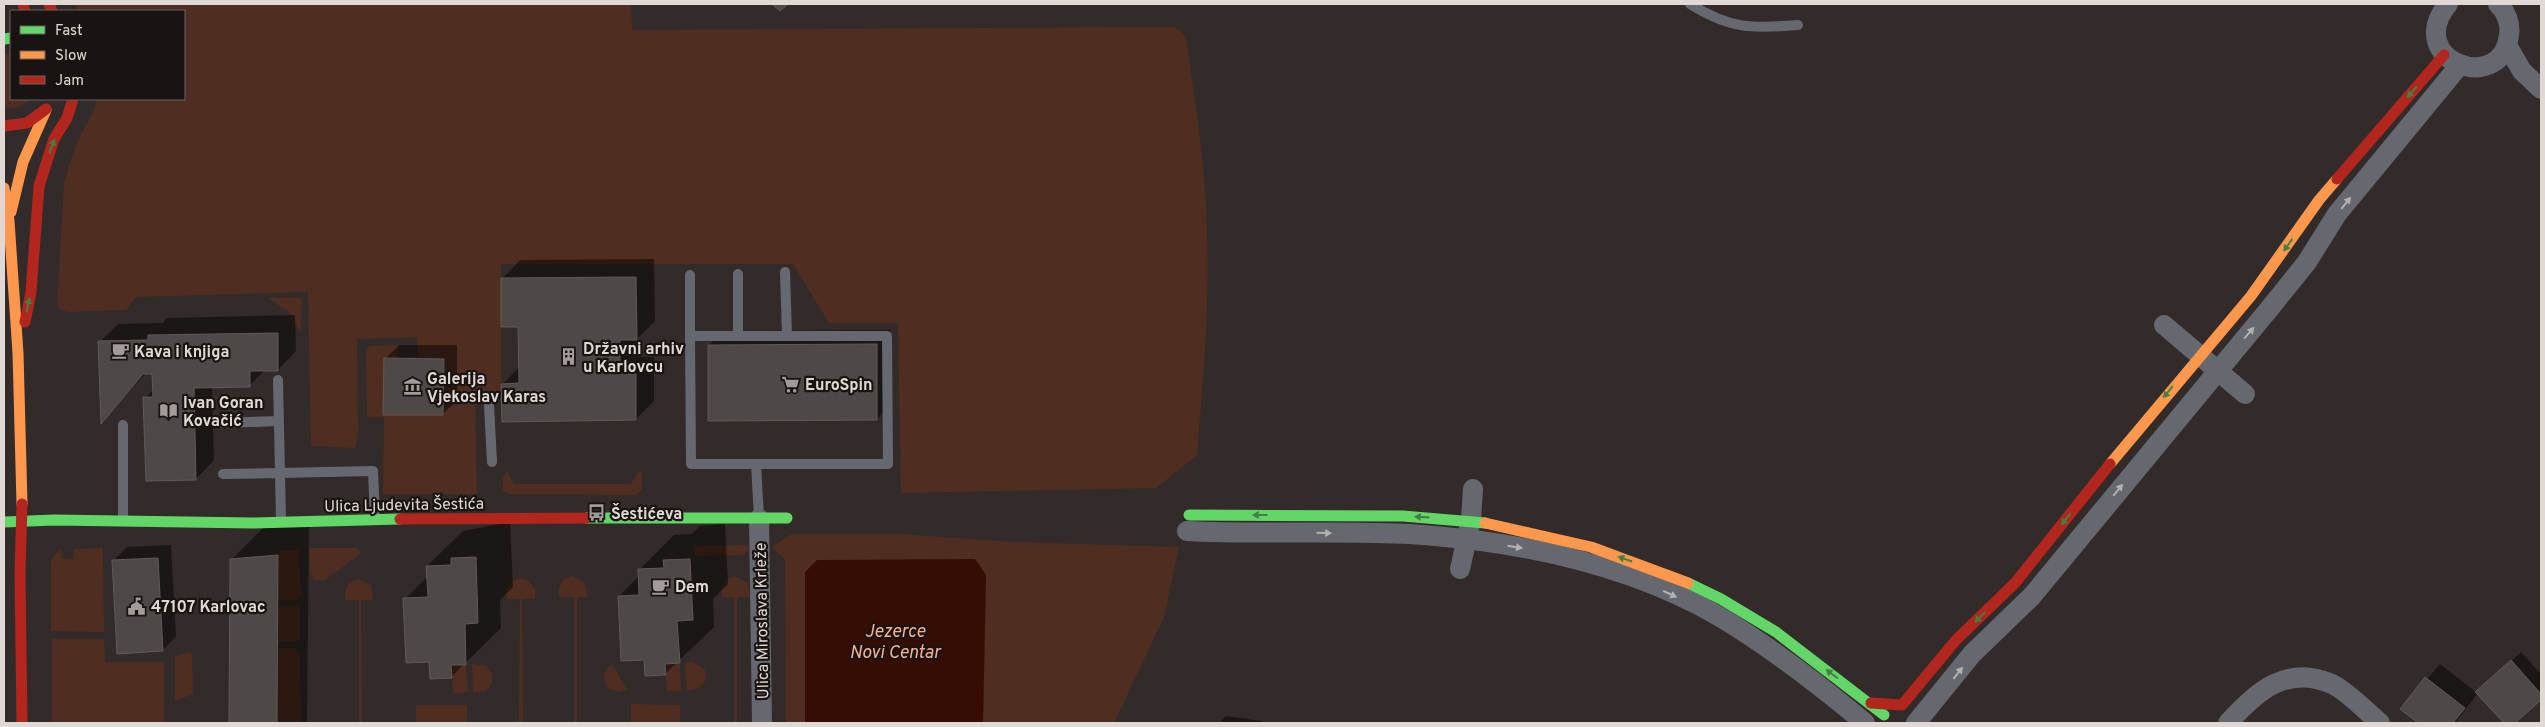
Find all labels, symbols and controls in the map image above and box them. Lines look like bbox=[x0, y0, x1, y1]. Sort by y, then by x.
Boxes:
legend bbox=[10, 10, 185, 100]
text: Fast bbox=[55, 22, 83, 41]
text: Slow bbox=[55, 47, 87, 66]
text: Jam bbox=[55, 72, 84, 91]
one-way arrow bbox=[2406, 85, 2418, 97]
one-way arrow bbox=[49, 138, 56, 153]
one-way arrow bbox=[2341, 197, 2352, 210]
one-way arrow bbox=[2283, 238, 2293, 252]
one-way arrow bbox=[24, 298, 32, 313]
one-way arrow bbox=[2243, 327, 2255, 339]
place label: Državni arhiv u Karlovcu bbox=[583, 340, 684, 378]
cafe icon: Kava i knjiga bbox=[110, 341, 130, 361]
place label: Kava i knjiga bbox=[134, 343, 229, 363]
building icon: Državni arhiv u Karlovcu bbox=[559, 347, 579, 367]
place label: Galerija Vjekoslav Karas bbox=[427, 370, 546, 408]
supermarket icon: EuroSpin bbox=[781, 374, 801, 394]
place label: EuroSpin bbox=[805, 376, 873, 396]
museum icon: Galerija Vjekoslav Karas bbox=[403, 377, 423, 397]
one-way arrow bbox=[2163, 386, 2174, 399]
place label: Ivan Goran Kovačić bbox=[183, 394, 264, 432]
library icon: Ivan Goran Kovačić bbox=[159, 401, 179, 421]
one-way arrow bbox=[2112, 485, 2124, 497]
street label: Ulica Ljudevita Šestića bbox=[324, 493, 484, 517]
bus stop icon: Šestićeva bbox=[587, 503, 607, 523]
place label: Šestićeva bbox=[611, 503, 682, 525]
one-way arrow bbox=[1251, 511, 1267, 519]
one-way arrow bbox=[2061, 512, 2072, 525]
one-way arrow bbox=[1414, 513, 1430, 521]
one-way arrow bbox=[1316, 529, 1332, 537]
street label: Ulica Miroslava Krleže bbox=[752, 542, 774, 700]
one-way arrow bbox=[1508, 543, 1524, 551]
one-way arrow bbox=[1617, 555, 1632, 563]
cafe icon: Dem bbox=[651, 576, 671, 596]
place label: Dem bbox=[675, 578, 709, 598]
one-way arrow bbox=[1663, 590, 1677, 598]
public building icon: 47107 Karlovac bbox=[127, 596, 147, 616]
place label: 47107 Karlovac bbox=[151, 598, 266, 618]
one-way arrow bbox=[1974, 611, 1986, 623]
water label: Jezerce Novi Centar bbox=[850, 621, 943, 665]
one-way arrow bbox=[1952, 667, 1963, 680]
one-way arrow bbox=[1825, 669, 1839, 679]

